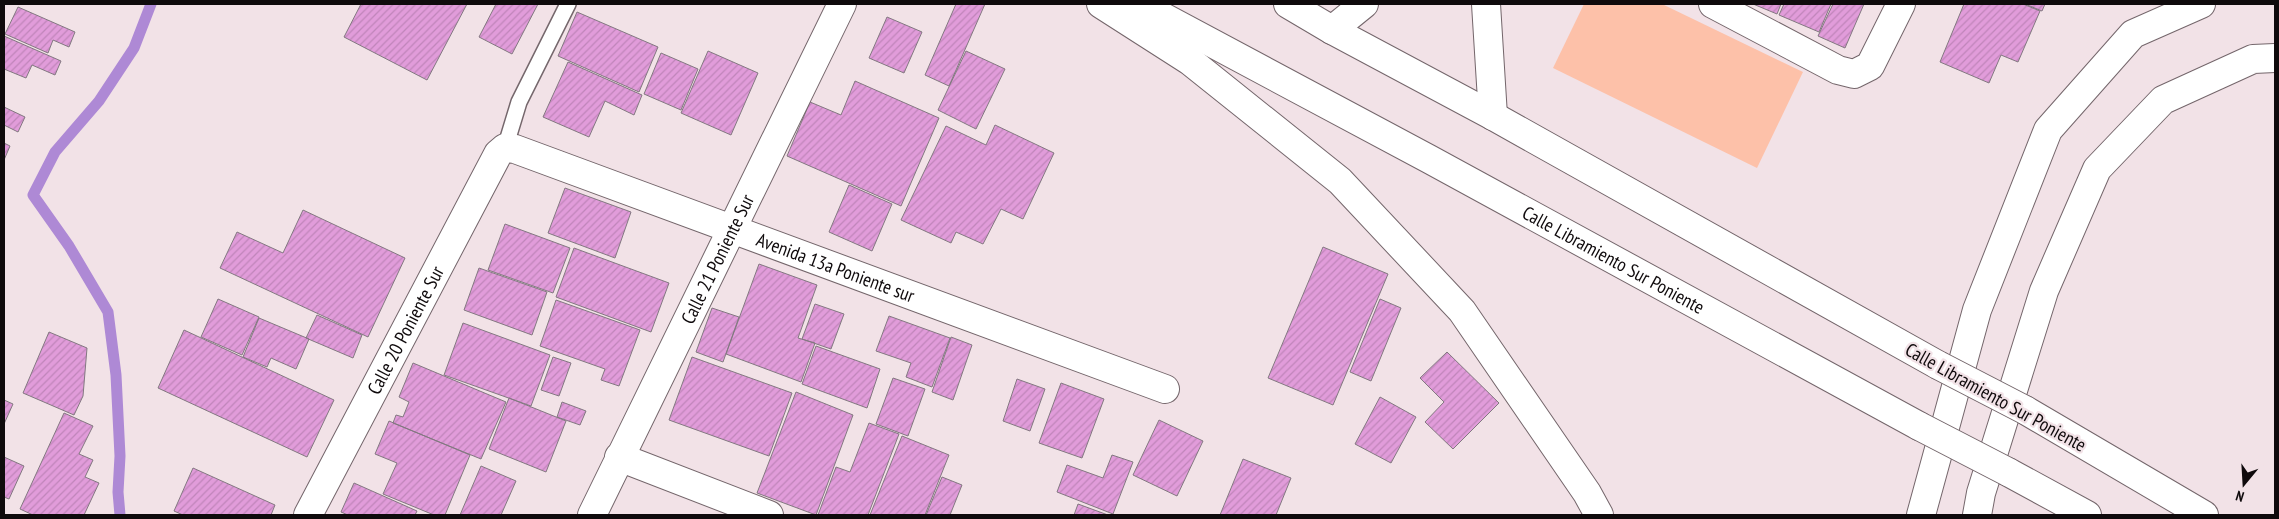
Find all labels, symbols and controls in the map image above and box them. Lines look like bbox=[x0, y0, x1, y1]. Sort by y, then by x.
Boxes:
street label: Calle 21 Poniente Sur bbox=[675, 189, 759, 328]
street label: Calle Libramiento Sur Poniente bbox=[1518, 200, 1709, 319]
street label: Avenida 13a Poniente sur bbox=[753, 227, 919, 308]
street label: Calle 20 Poniente Sur bbox=[362, 261, 449, 398]
street label: Calle Libramiento Sur Poniente bbox=[1901, 337, 2091, 457]
north arrow bbox=[2219, 459, 2269, 509]
text: N bbox=[2234, 487, 2246, 506]

